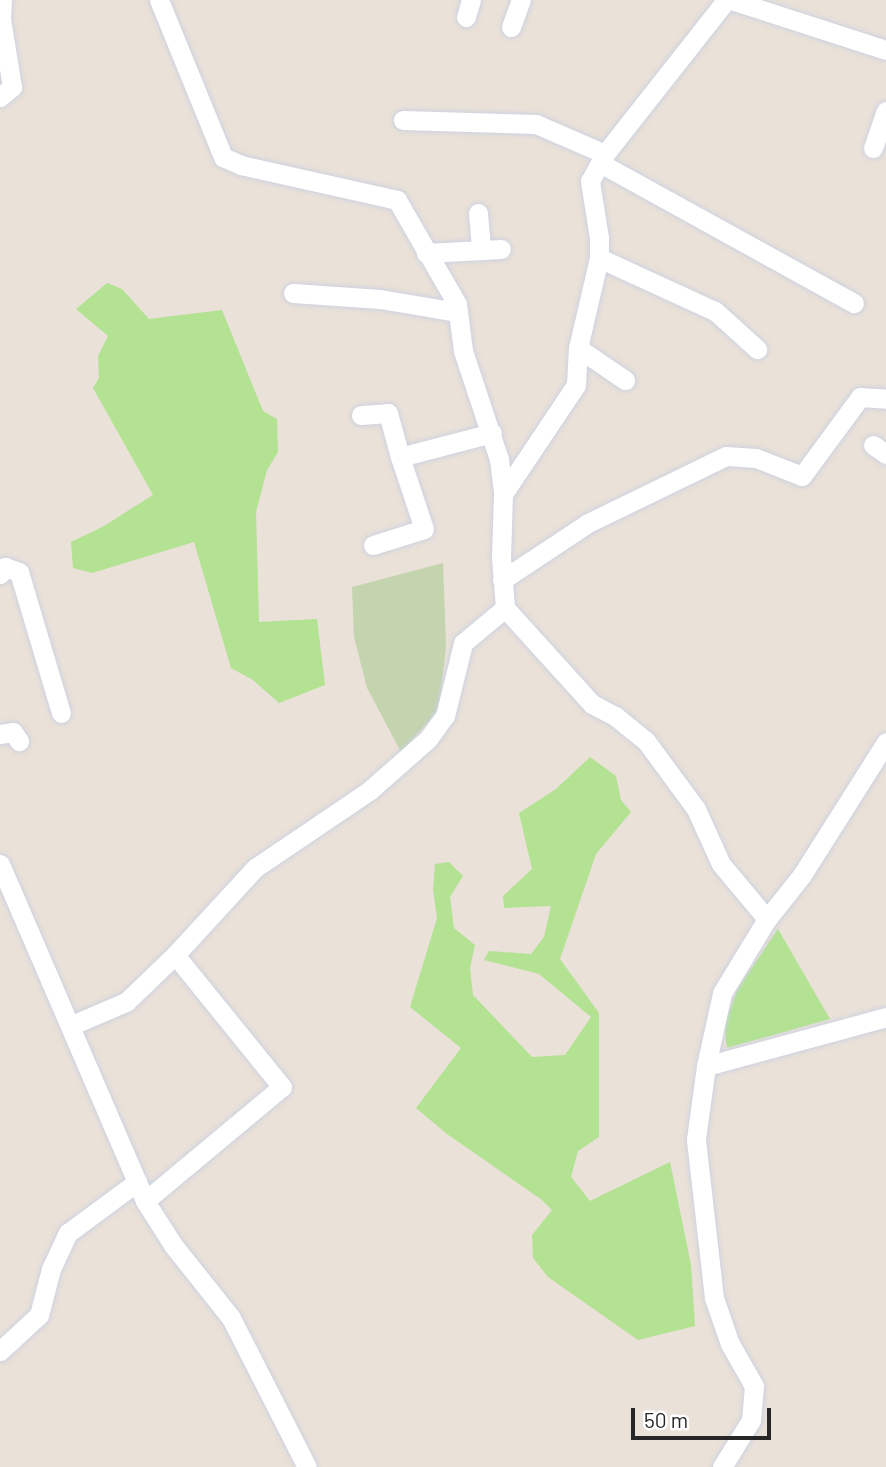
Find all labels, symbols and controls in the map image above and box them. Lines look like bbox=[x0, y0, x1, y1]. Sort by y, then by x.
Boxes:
scale bar bbox=[634, 1394, 774, 1438]
text: 50 m bbox=[644, 1407, 688, 1432]

